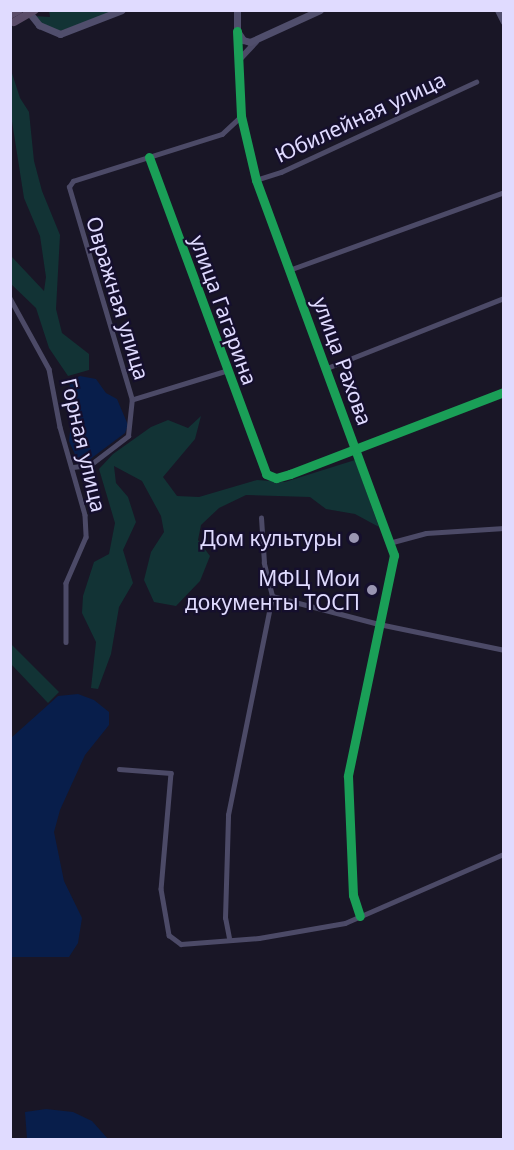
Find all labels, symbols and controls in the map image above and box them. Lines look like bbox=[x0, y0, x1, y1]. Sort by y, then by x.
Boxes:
street label: Юбилейная улица bbox=[271, 66, 449, 168]
street label: Овражная улица bbox=[81, 213, 155, 383]
street label: улица Гагарина bbox=[185, 232, 263, 388]
street label: улица Рахова bbox=[308, 293, 378, 429]
street label: Горная улица bbox=[56, 376, 112, 514]
place label: Дом культуры bbox=[200, 525, 342, 551]
marker: Дом культуры bbox=[347, 531, 361, 545]
place label: МФЦ Мои документы ТОСП bbox=[185, 565, 360, 615]
marker: МФЦ Мои документы ТОСП bbox=[365, 583, 379, 597]

